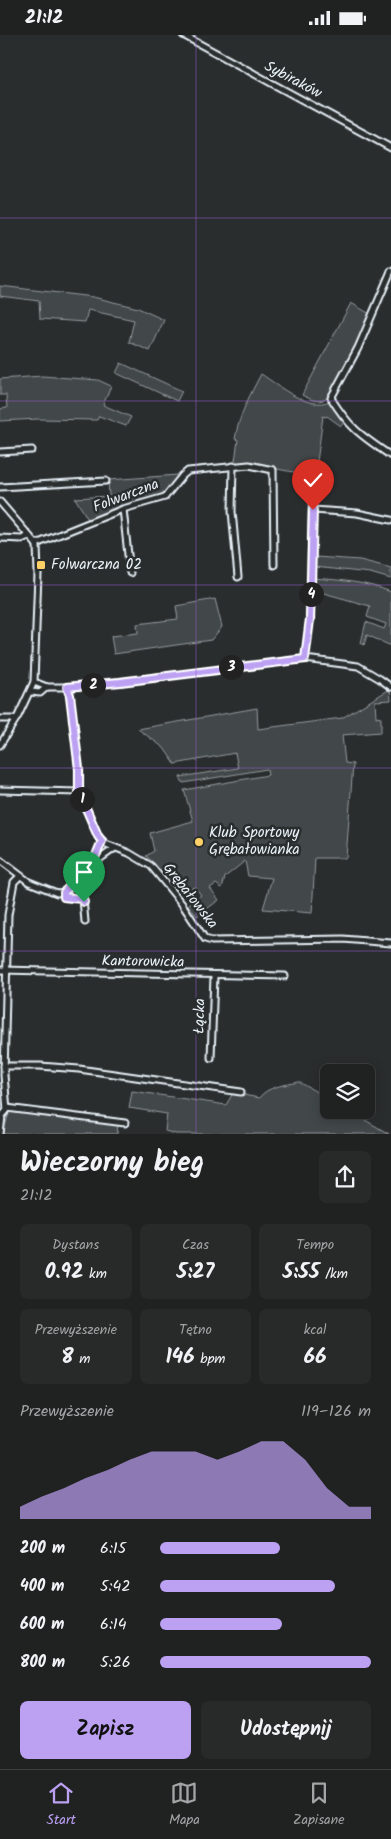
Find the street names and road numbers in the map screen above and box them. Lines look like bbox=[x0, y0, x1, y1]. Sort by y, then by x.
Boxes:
street label: Sybiraków bbox=[260, 55, 327, 106]
street label: Folwarczna bbox=[90, 472, 162, 520]
street label: Grębałowska bbox=[156, 858, 224, 934]
street label: Kantorowicka bbox=[101, 949, 185, 975]
street label: Łącka bbox=[187, 998, 213, 1034]

